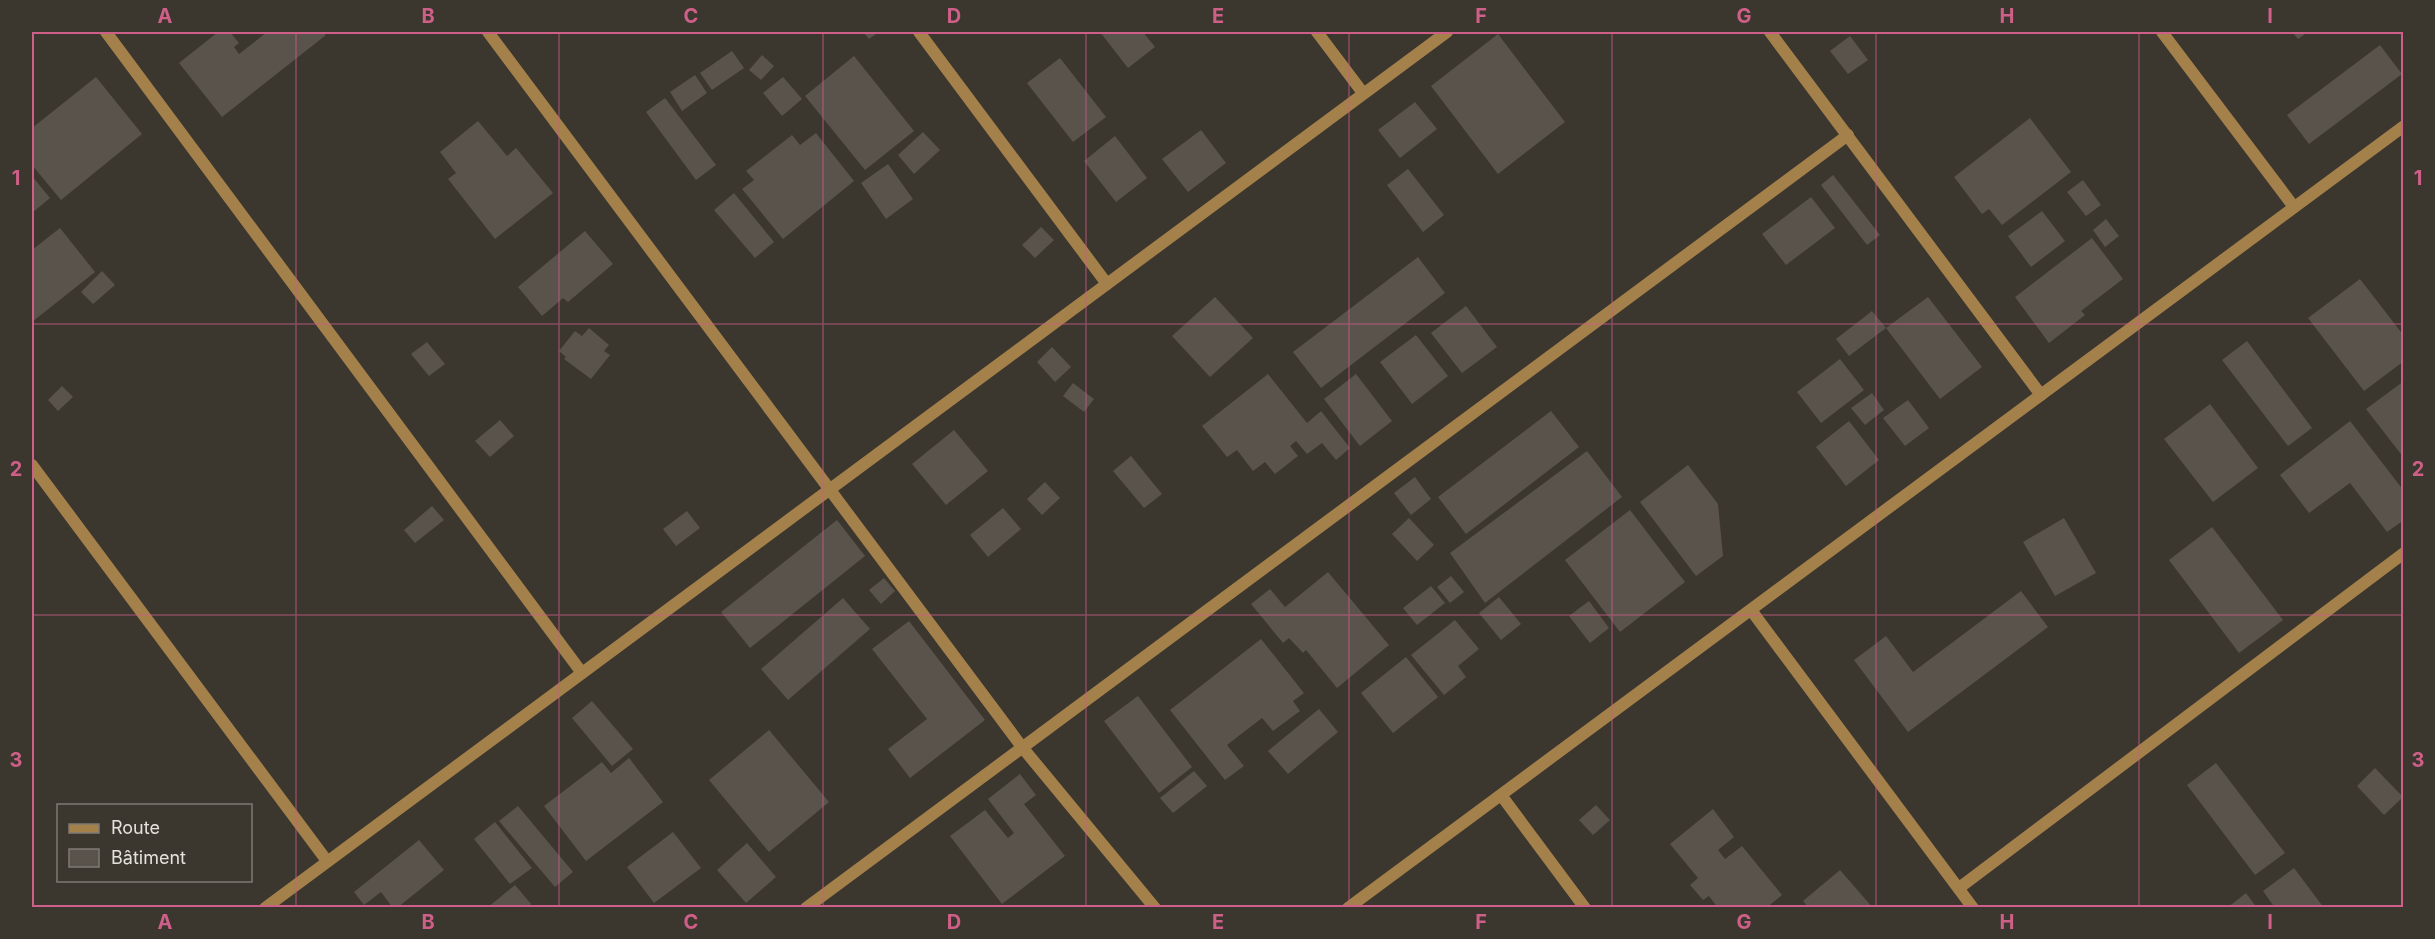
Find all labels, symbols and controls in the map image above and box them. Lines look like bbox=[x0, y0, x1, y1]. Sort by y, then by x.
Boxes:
text: A bbox=[158, 4, 173, 28]
text: B bbox=[421, 4, 435, 28]
text: C bbox=[684, 4, 698, 28]
text: D bbox=[947, 4, 961, 28]
text: E bbox=[1212, 4, 1224, 28]
text: F bbox=[1475, 4, 1487, 28]
text: G bbox=[1736, 4, 1752, 28]
text: H bbox=[2000, 4, 2014, 28]
text: I bbox=[2267, 4, 2273, 28]
text: 1 bbox=[12, 166, 20, 190]
text: 1 bbox=[2414, 166, 2422, 190]
text: 2 bbox=[10, 457, 22, 481]
text: 2 bbox=[2412, 457, 2424, 481]
text: 3 bbox=[10, 748, 22, 772]
text: 3 bbox=[2412, 748, 2424, 772]
legend bbox=[57, 804, 252, 882]
text: Route bbox=[111, 817, 160, 838]
text: Bâtiment bbox=[111, 847, 186, 868]
text: A bbox=[158, 910, 173, 934]
text: B bbox=[421, 910, 435, 934]
text: C bbox=[684, 910, 698, 934]
text: D bbox=[947, 910, 961, 934]
text: E bbox=[1212, 910, 1224, 934]
text: F bbox=[1475, 910, 1487, 934]
text: G bbox=[1736, 910, 1752, 934]
text: H bbox=[2000, 910, 2014, 934]
text: I bbox=[2267, 910, 2273, 934]

